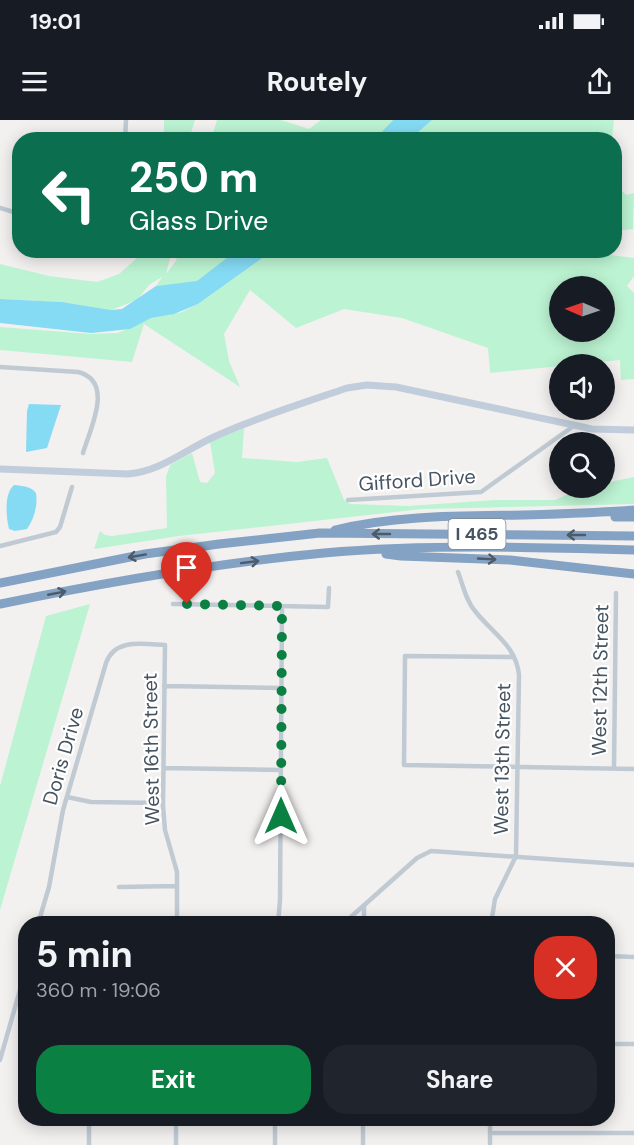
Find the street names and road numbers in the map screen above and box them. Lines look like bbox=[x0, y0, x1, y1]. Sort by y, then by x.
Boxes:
street label: Gifford Drive bbox=[358, 463, 476, 497]
road number: I 465 bbox=[448, 519, 506, 549]
street label: West 12th Street bbox=[586, 604, 614, 756]
street label: West 16th Street bbox=[137, 672, 165, 826]
street label: West 13th Street bbox=[488, 683, 516, 835]
street label: Doris Drive bbox=[37, 704, 89, 808]

